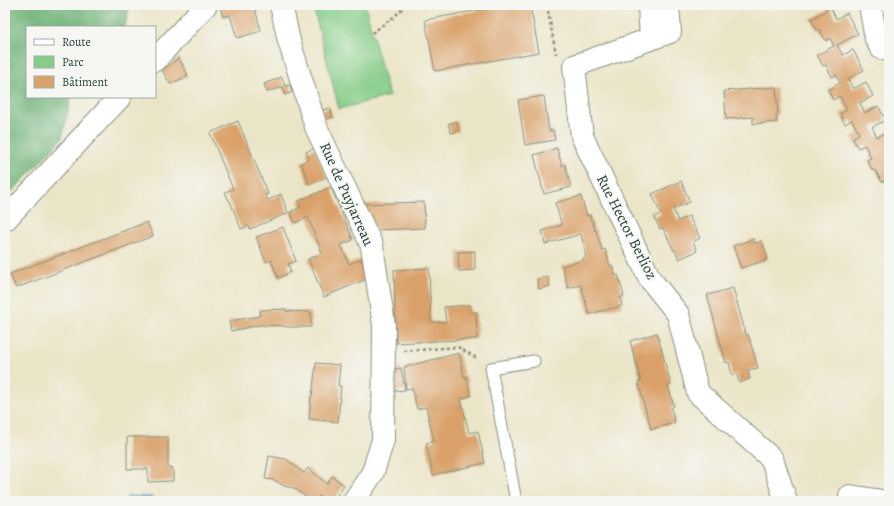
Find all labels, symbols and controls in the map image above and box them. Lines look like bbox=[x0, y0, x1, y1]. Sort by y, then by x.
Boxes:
legend bbox=[26, 26, 156, 98]
text: Route bbox=[62, 34, 91, 50]
text: Parc bbox=[62, 54, 84, 70]
text: Bâtiment bbox=[62, 74, 108, 90]
street label: Rue de Puyjarreau bbox=[315, 139, 379, 250]
street label: Rue Hector Berlioz bbox=[592, 171, 662, 283]

